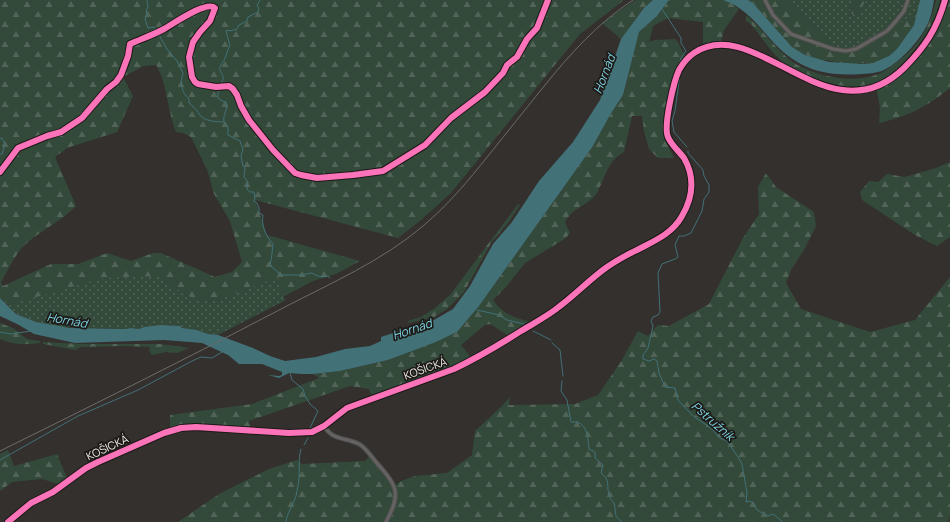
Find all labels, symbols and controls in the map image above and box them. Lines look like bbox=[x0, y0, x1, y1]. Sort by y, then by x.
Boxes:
water label: Hornád bbox=[589, 50, 620, 96]
water label: Hornád bbox=[46, 308, 90, 332]
water label: Hornád bbox=[390, 314, 436, 344]
street label: KOŠICKÁ bbox=[401, 353, 449, 383]
water label: Pstružník bbox=[688, 398, 740, 446]
street label: KOŠICKÁ bbox=[84, 431, 131, 463]

